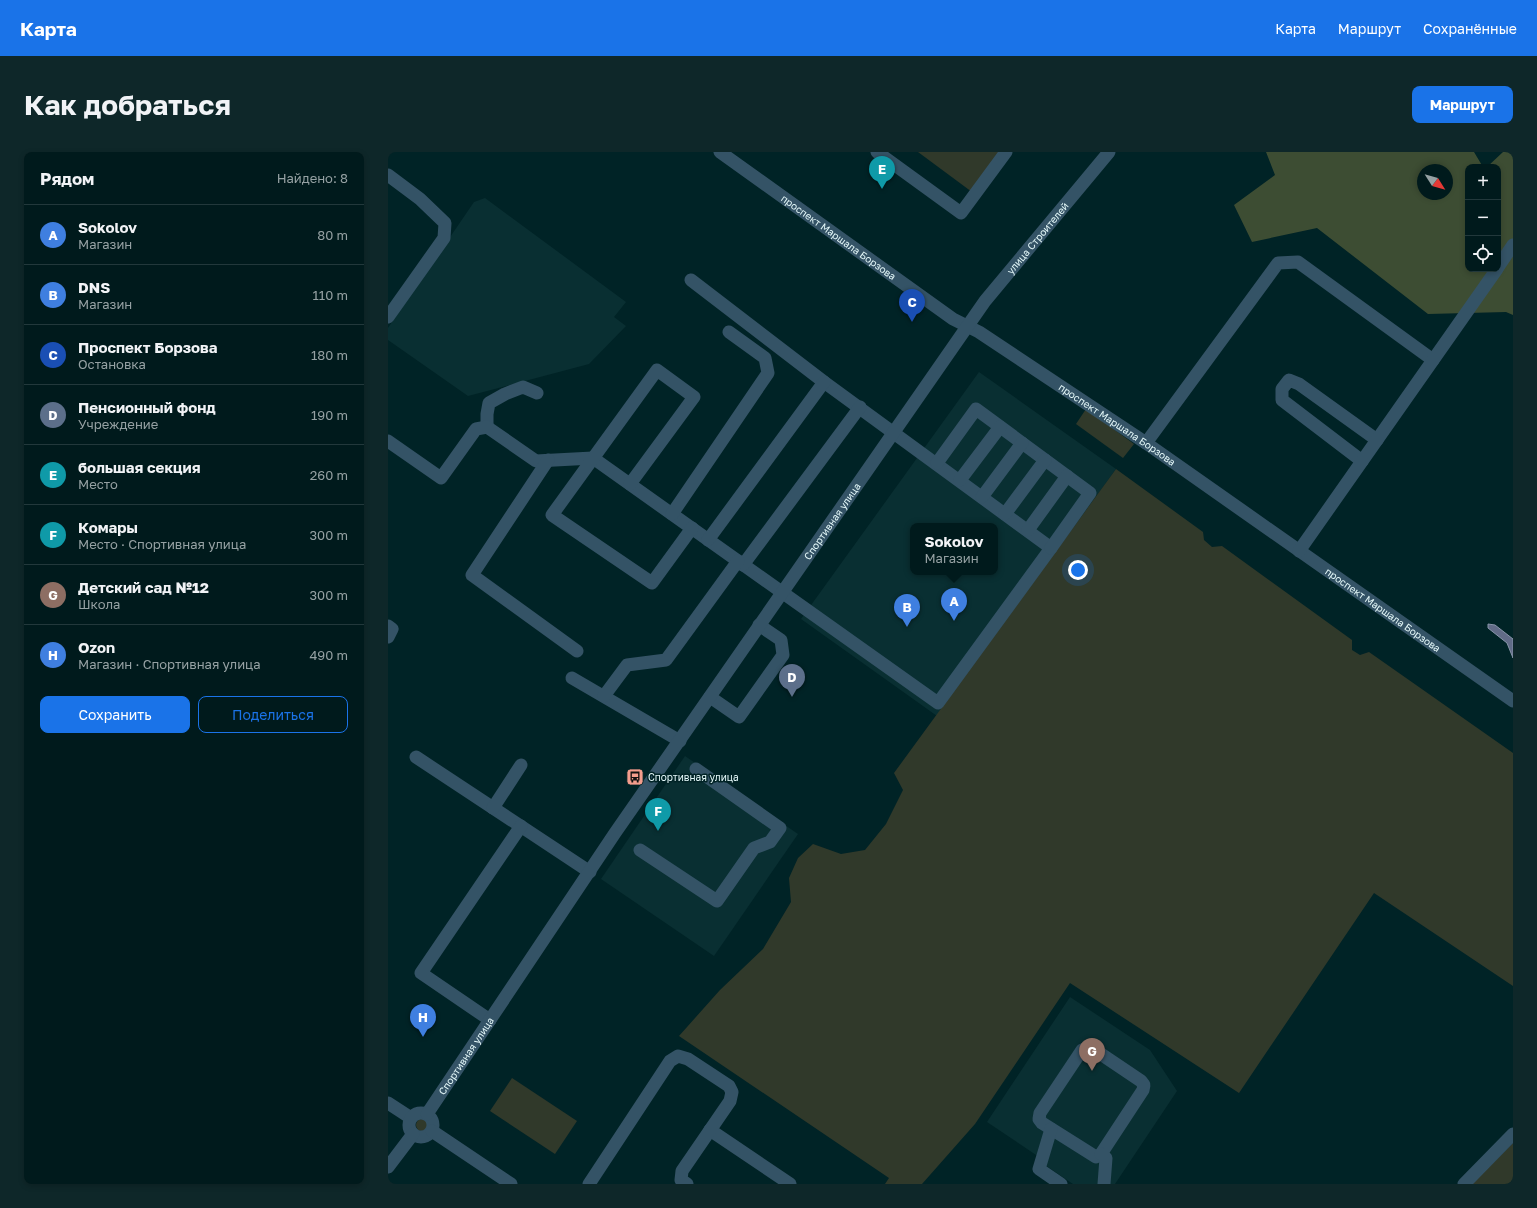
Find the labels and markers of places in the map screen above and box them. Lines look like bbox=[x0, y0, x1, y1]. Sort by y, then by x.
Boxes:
pin: E bbox=[869, 156, 895, 189]
pin: C bbox=[899, 289, 925, 322]
pin: A bbox=[941, 588, 967, 621]
pin: B bbox=[894, 594, 920, 627]
pin: D bbox=[779, 664, 805, 697]
bus stop icon: Спортивная улица bbox=[625, 767, 645, 787]
place label: Спортивная улица bbox=[648, 771, 739, 783]
pin: F bbox=[645, 798, 671, 831]
pin: H bbox=[410, 1004, 436, 1037]
pin: G bbox=[1079, 1038, 1105, 1071]

